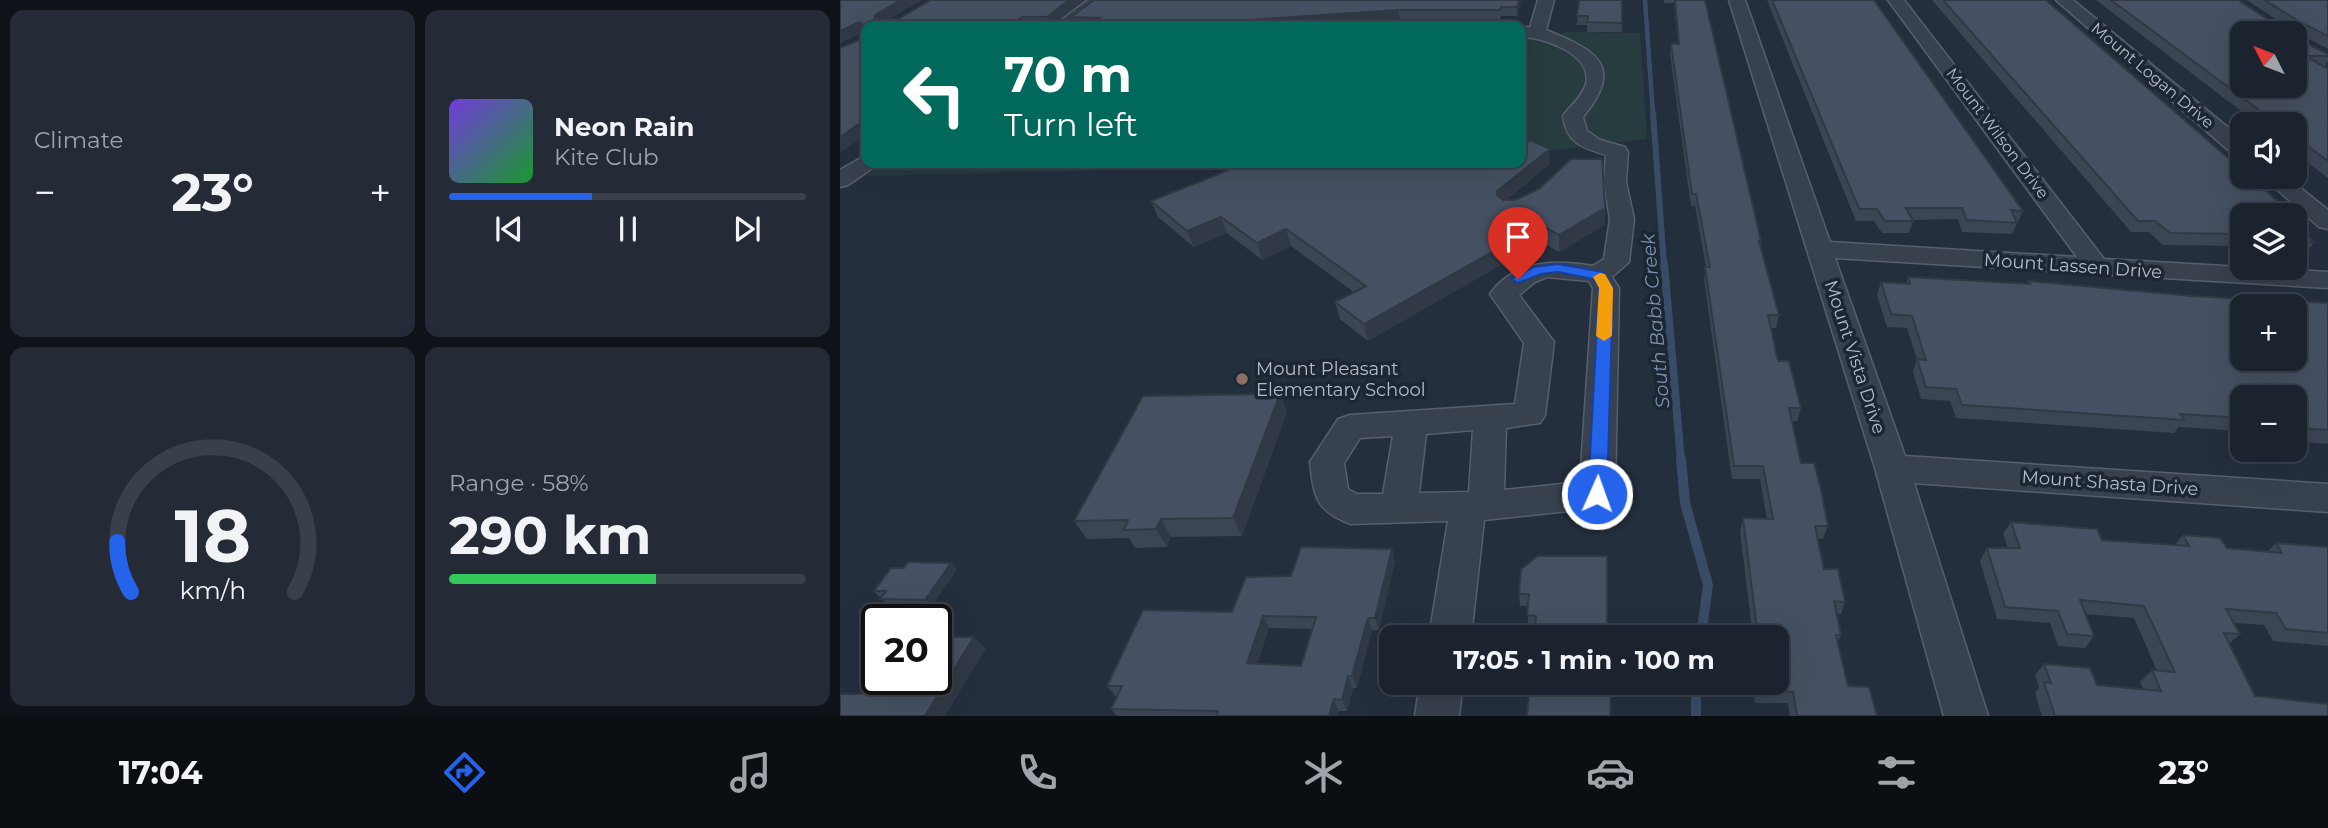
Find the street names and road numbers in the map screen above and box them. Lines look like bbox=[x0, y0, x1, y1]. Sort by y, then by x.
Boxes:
street label: Mount Logan Drive bbox=[2088, 19, 2218, 132]
street label: Mount Wilson Drive bbox=[1942, 64, 2053, 202]
street label: Mount Lassen Drive bbox=[1983, 249, 2163, 283]
street label: Mount Vista Drive bbox=[1820, 277, 1890, 437]
street label: Mount Shasta Drive bbox=[2021, 466, 2199, 500]

